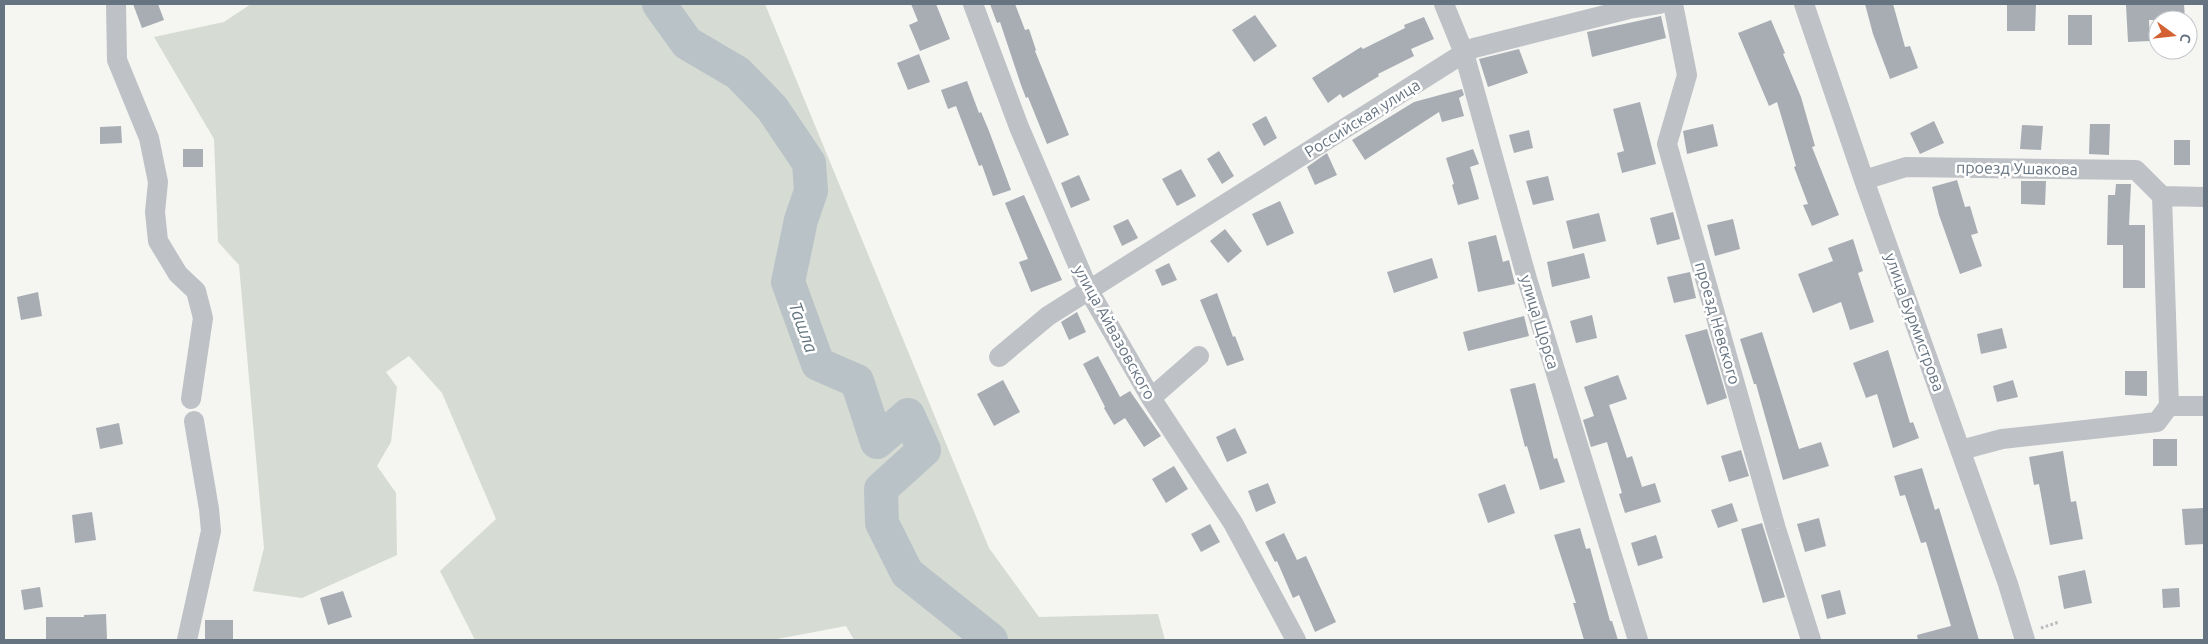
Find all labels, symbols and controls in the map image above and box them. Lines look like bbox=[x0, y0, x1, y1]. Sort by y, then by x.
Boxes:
north arrow bbox=[2148, 10, 2198, 60]
text: С bbox=[2177, 32, 2194, 45]
street label: Российская улица bbox=[1301, 75, 1423, 161]
street label: проезд Ушакова bbox=[1956, 158, 2078, 178]
street label: улица Бурмистрова bbox=[1882, 250, 1948, 394]
street label: проезд Невского bbox=[1692, 260, 1744, 386]
street label: улица Айвазовского bbox=[1071, 262, 1159, 402]
street label: улица Щорса bbox=[1517, 273, 1563, 371]
water label: Ташла bbox=[786, 299, 822, 355]

